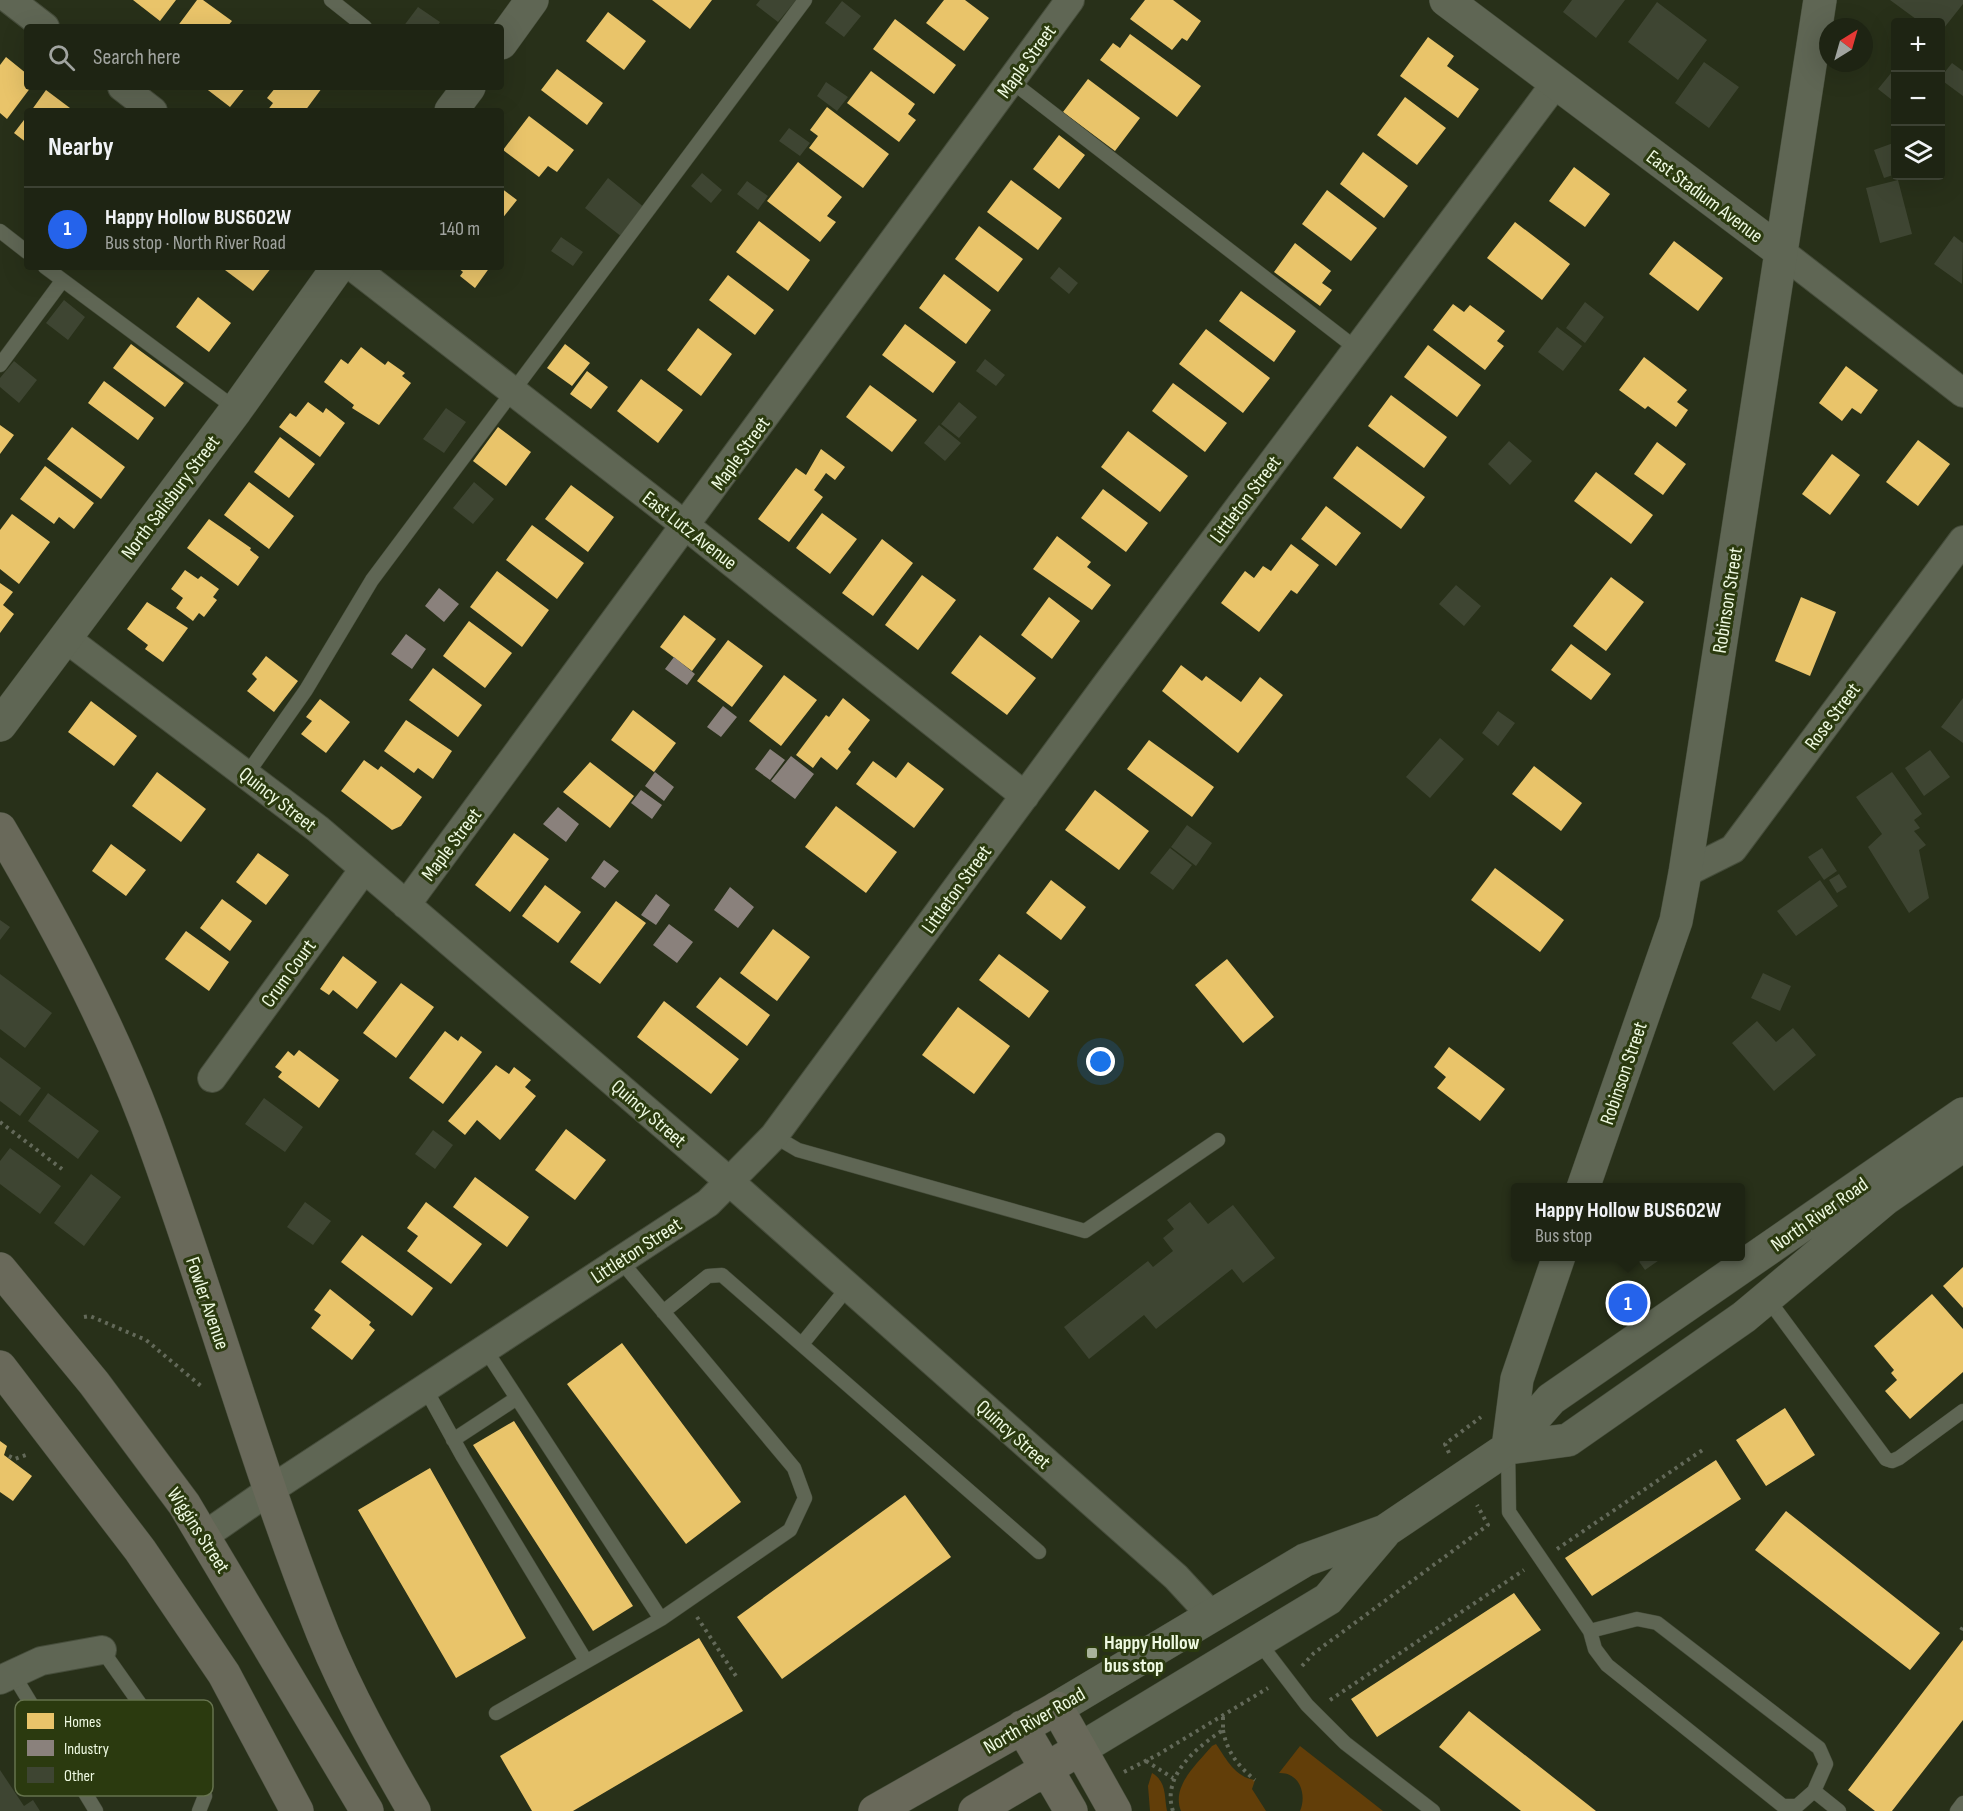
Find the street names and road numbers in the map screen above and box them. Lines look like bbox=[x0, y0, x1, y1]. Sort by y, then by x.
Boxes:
street label: Maple Street bbox=[992, 20, 1061, 103]
street label: East Stadium Avenue bbox=[1641, 145, 1767, 248]
street label: Maple Street bbox=[706, 412, 775, 495]
street label: North Salisbury Street bbox=[116, 431, 225, 564]
street label: Littleton Street bbox=[1205, 451, 1286, 548]
street label: East Lutz Avenue bbox=[637, 486, 741, 575]
street label: Robinson Street bbox=[1708, 545, 1748, 655]
street label: Rose Street bbox=[1800, 678, 1866, 755]
street label: Quincy Street bbox=[234, 762, 321, 837]
street label: Maple Street bbox=[417, 803, 487, 886]
street label: Littleton Street bbox=[917, 841, 997, 938]
street label: Crum Court bbox=[256, 935, 321, 1012]
street label: Robinson Street bbox=[1595, 1019, 1653, 1128]
street label: Quincy Street bbox=[606, 1075, 691, 1153]
street label: North River Road bbox=[1766, 1173, 1873, 1257]
street label: Littleton Street bbox=[587, 1213, 686, 1289]
street label: Fowler Avenue bbox=[180, 1254, 234, 1353]
street label: Quincy Street bbox=[971, 1395, 1055, 1474]
street label: Wiggins Street bbox=[162, 1483, 235, 1578]
street label: North River Road bbox=[980, 1682, 1089, 1760]

